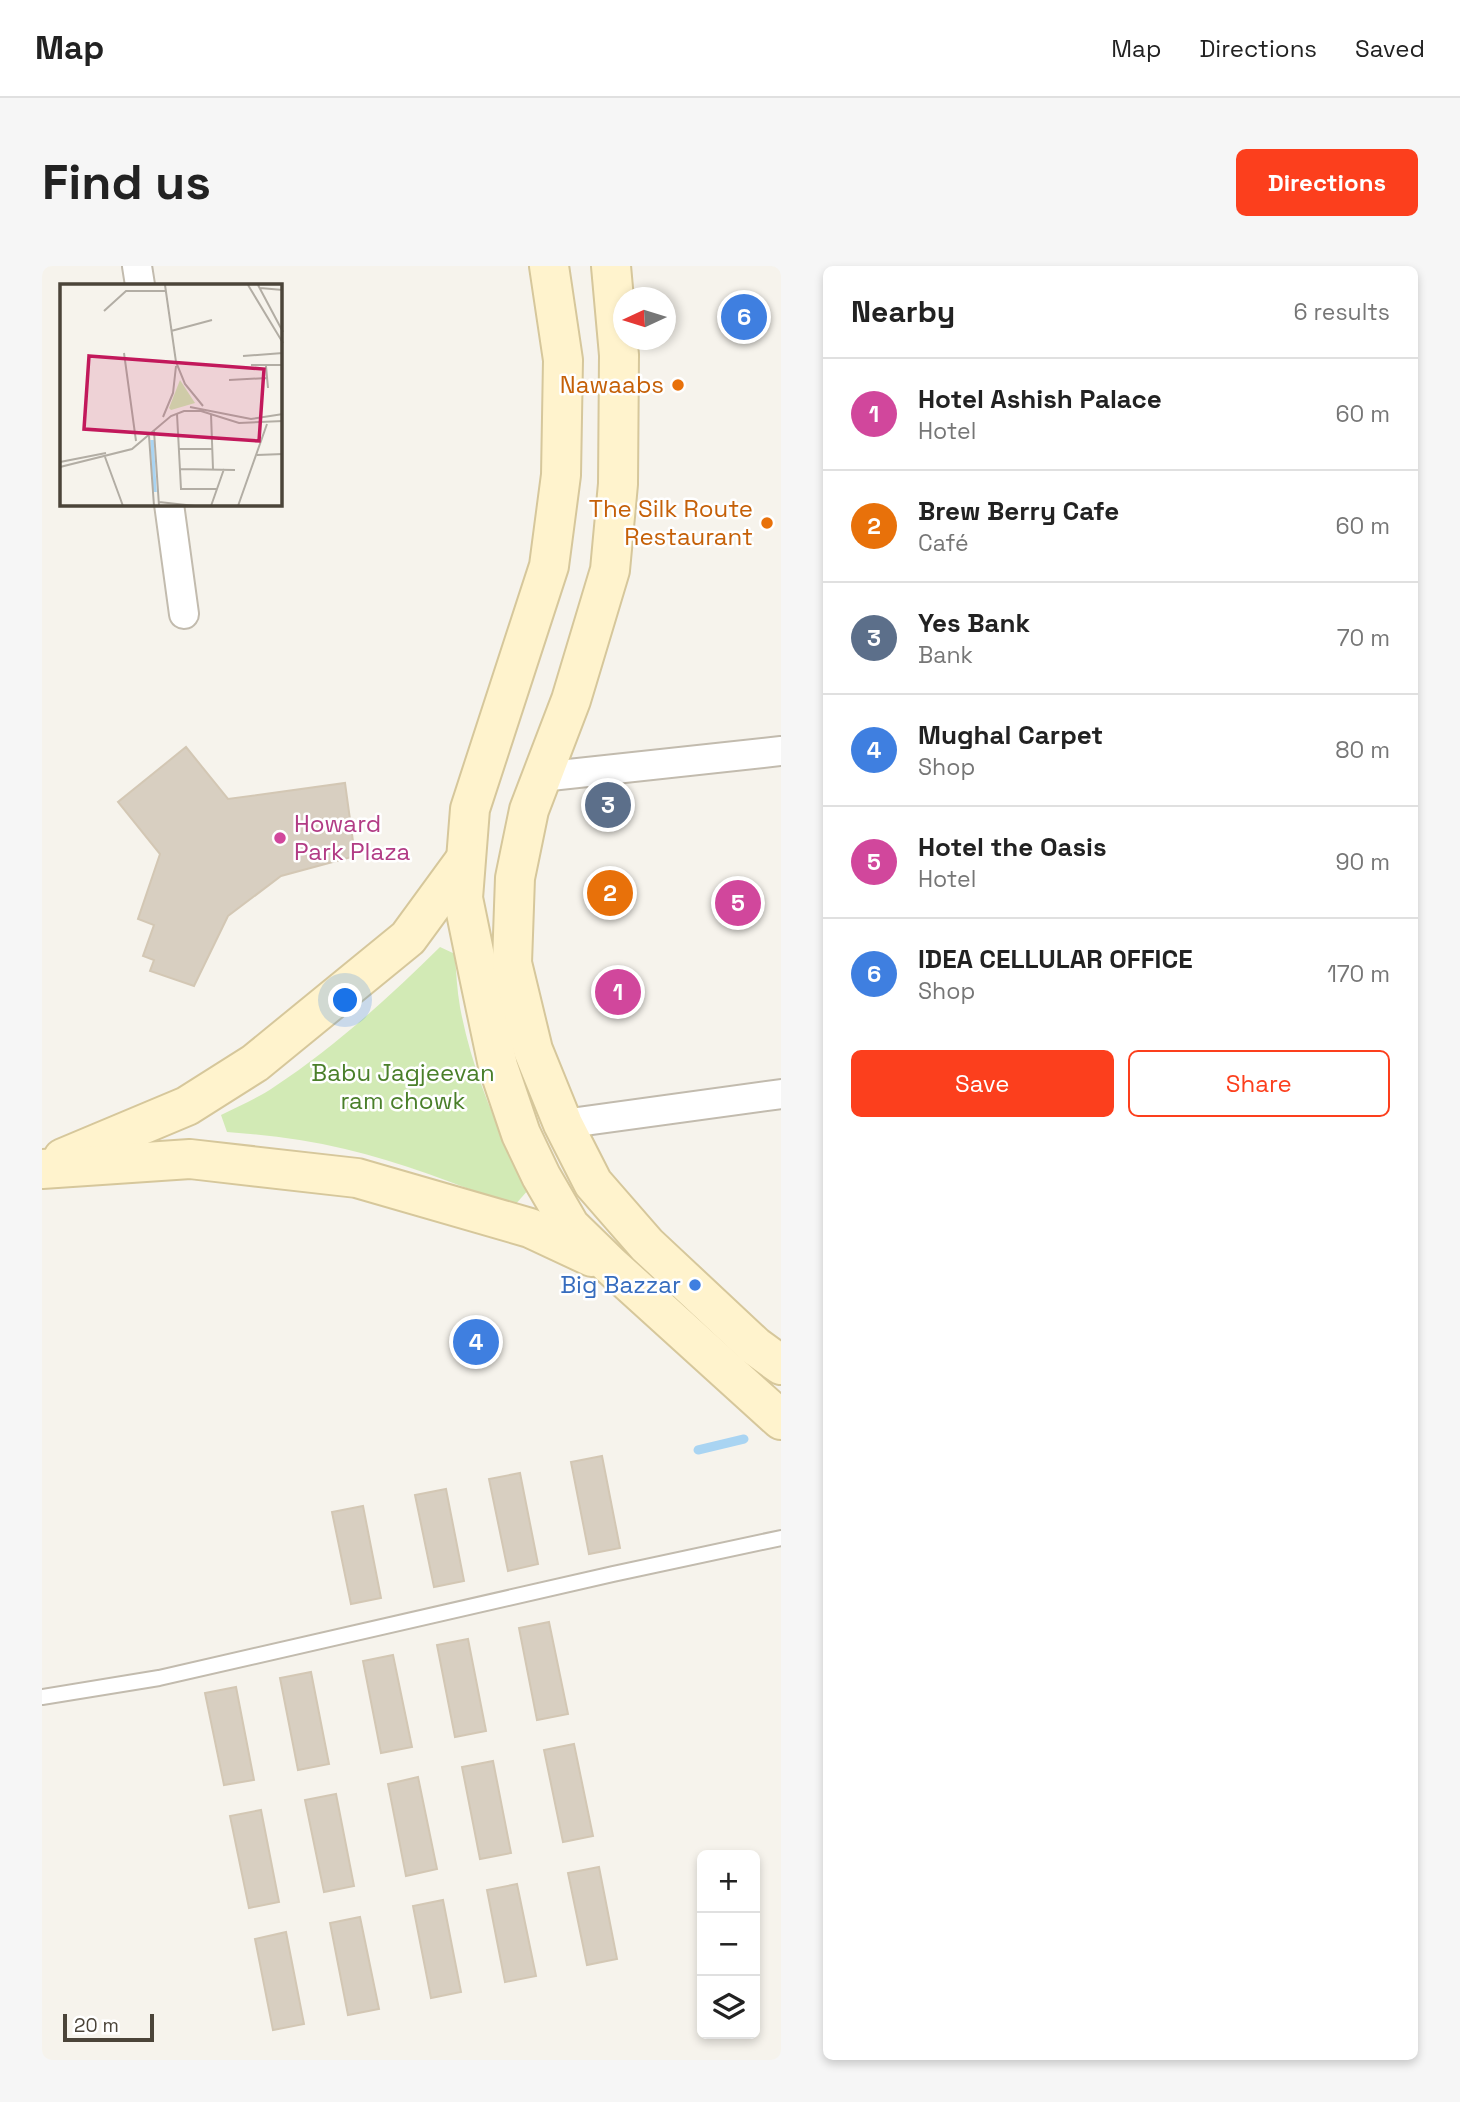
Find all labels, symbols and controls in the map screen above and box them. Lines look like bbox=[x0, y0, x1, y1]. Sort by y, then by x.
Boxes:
text: Map bbox=[35, 27, 104, 69]
text: Map bbox=[1111, 33, 1161, 64]
text: Directions bbox=[1199, 33, 1317, 64]
text: Saved bbox=[1355, 33, 1425, 64]
button: Directions bbox=[1236, 149, 1418, 216]
text: Find us bbox=[42, 151, 211, 213]
inset map bbox=[60, 284, 282, 506]
north arrow bbox=[613, 287, 676, 350]
pin: 6 bbox=[721, 291, 767, 343]
text: Nearby bbox=[851, 292, 955, 331]
text: 6 results bbox=[1294, 297, 1390, 327]
place label: Nawaabs bbox=[560, 369, 664, 400]
marker: Nawaabs bbox=[670, 377, 686, 393]
text: Hotel Ashish Palace bbox=[918, 382, 1162, 416]
text: 1 bbox=[869, 399, 879, 429]
text: 60 m bbox=[1335, 399, 1390, 429]
text: Hotel bbox=[918, 416, 976, 446]
place label: The Silk Route Restaurant bbox=[589, 493, 753, 552]
text: Brew Berry Cafe bbox=[918, 494, 1119, 528]
text: 2 bbox=[867, 511, 881, 541]
text: 60 m bbox=[1335, 511, 1390, 541]
marker: The Silk Route Restaurant bbox=[759, 515, 775, 531]
text: Café bbox=[918, 528, 969, 558]
text: Yes Bank bbox=[918, 606, 1030, 640]
text: 3 bbox=[867, 623, 881, 653]
text: 70 m bbox=[1337, 623, 1390, 653]
text: Bank bbox=[918, 640, 973, 670]
text: Mughal Carpet bbox=[918, 718, 1103, 752]
text: 4 bbox=[867, 735, 881, 765]
text: 80 m bbox=[1335, 735, 1390, 765]
text: Shop bbox=[918, 752, 975, 782]
pin: 3 bbox=[585, 779, 631, 831]
place label: Howard Park Plaza bbox=[294, 808, 411, 867]
marker: Howard Park Plaza bbox=[272, 830, 288, 846]
text: Hotel the Oasis bbox=[918, 830, 1107, 864]
text: 5 bbox=[867, 847, 881, 877]
text: 90 m bbox=[1335, 847, 1390, 877]
text: Hotel bbox=[918, 864, 976, 894]
pin: 2 bbox=[587, 867, 633, 919]
pin: 5 bbox=[715, 877, 761, 929]
text: IDEA CELLULAR OFFICE bbox=[918, 942, 1193, 976]
text: 6 bbox=[867, 959, 881, 989]
text: 170 m bbox=[1327, 959, 1390, 989]
pin: 1 bbox=[595, 966, 641, 1018]
text: Shop bbox=[918, 976, 975, 1006]
your location bbox=[328, 983, 362, 1017]
button: Save bbox=[851, 1050, 1114, 1117]
button: Share bbox=[1128, 1050, 1390, 1117]
park label: Babu Jagjeevan ram chowk bbox=[311, 1057, 495, 1116]
place label: Big Bazzar bbox=[560, 1269, 681, 1300]
marker: Big Bazzar bbox=[687, 1277, 703, 1293]
pin: 4 bbox=[453, 1316, 499, 1368]
map controls bbox=[697, 1850, 760, 2039]
button: + bbox=[697, 1850, 760, 1913]
button: − bbox=[697, 1913, 760, 1976]
button: layers bbox=[697, 1976, 760, 2039]
scale bar bbox=[63, 2011, 154, 2043]
text: 20 m bbox=[74, 2013, 119, 2038]

